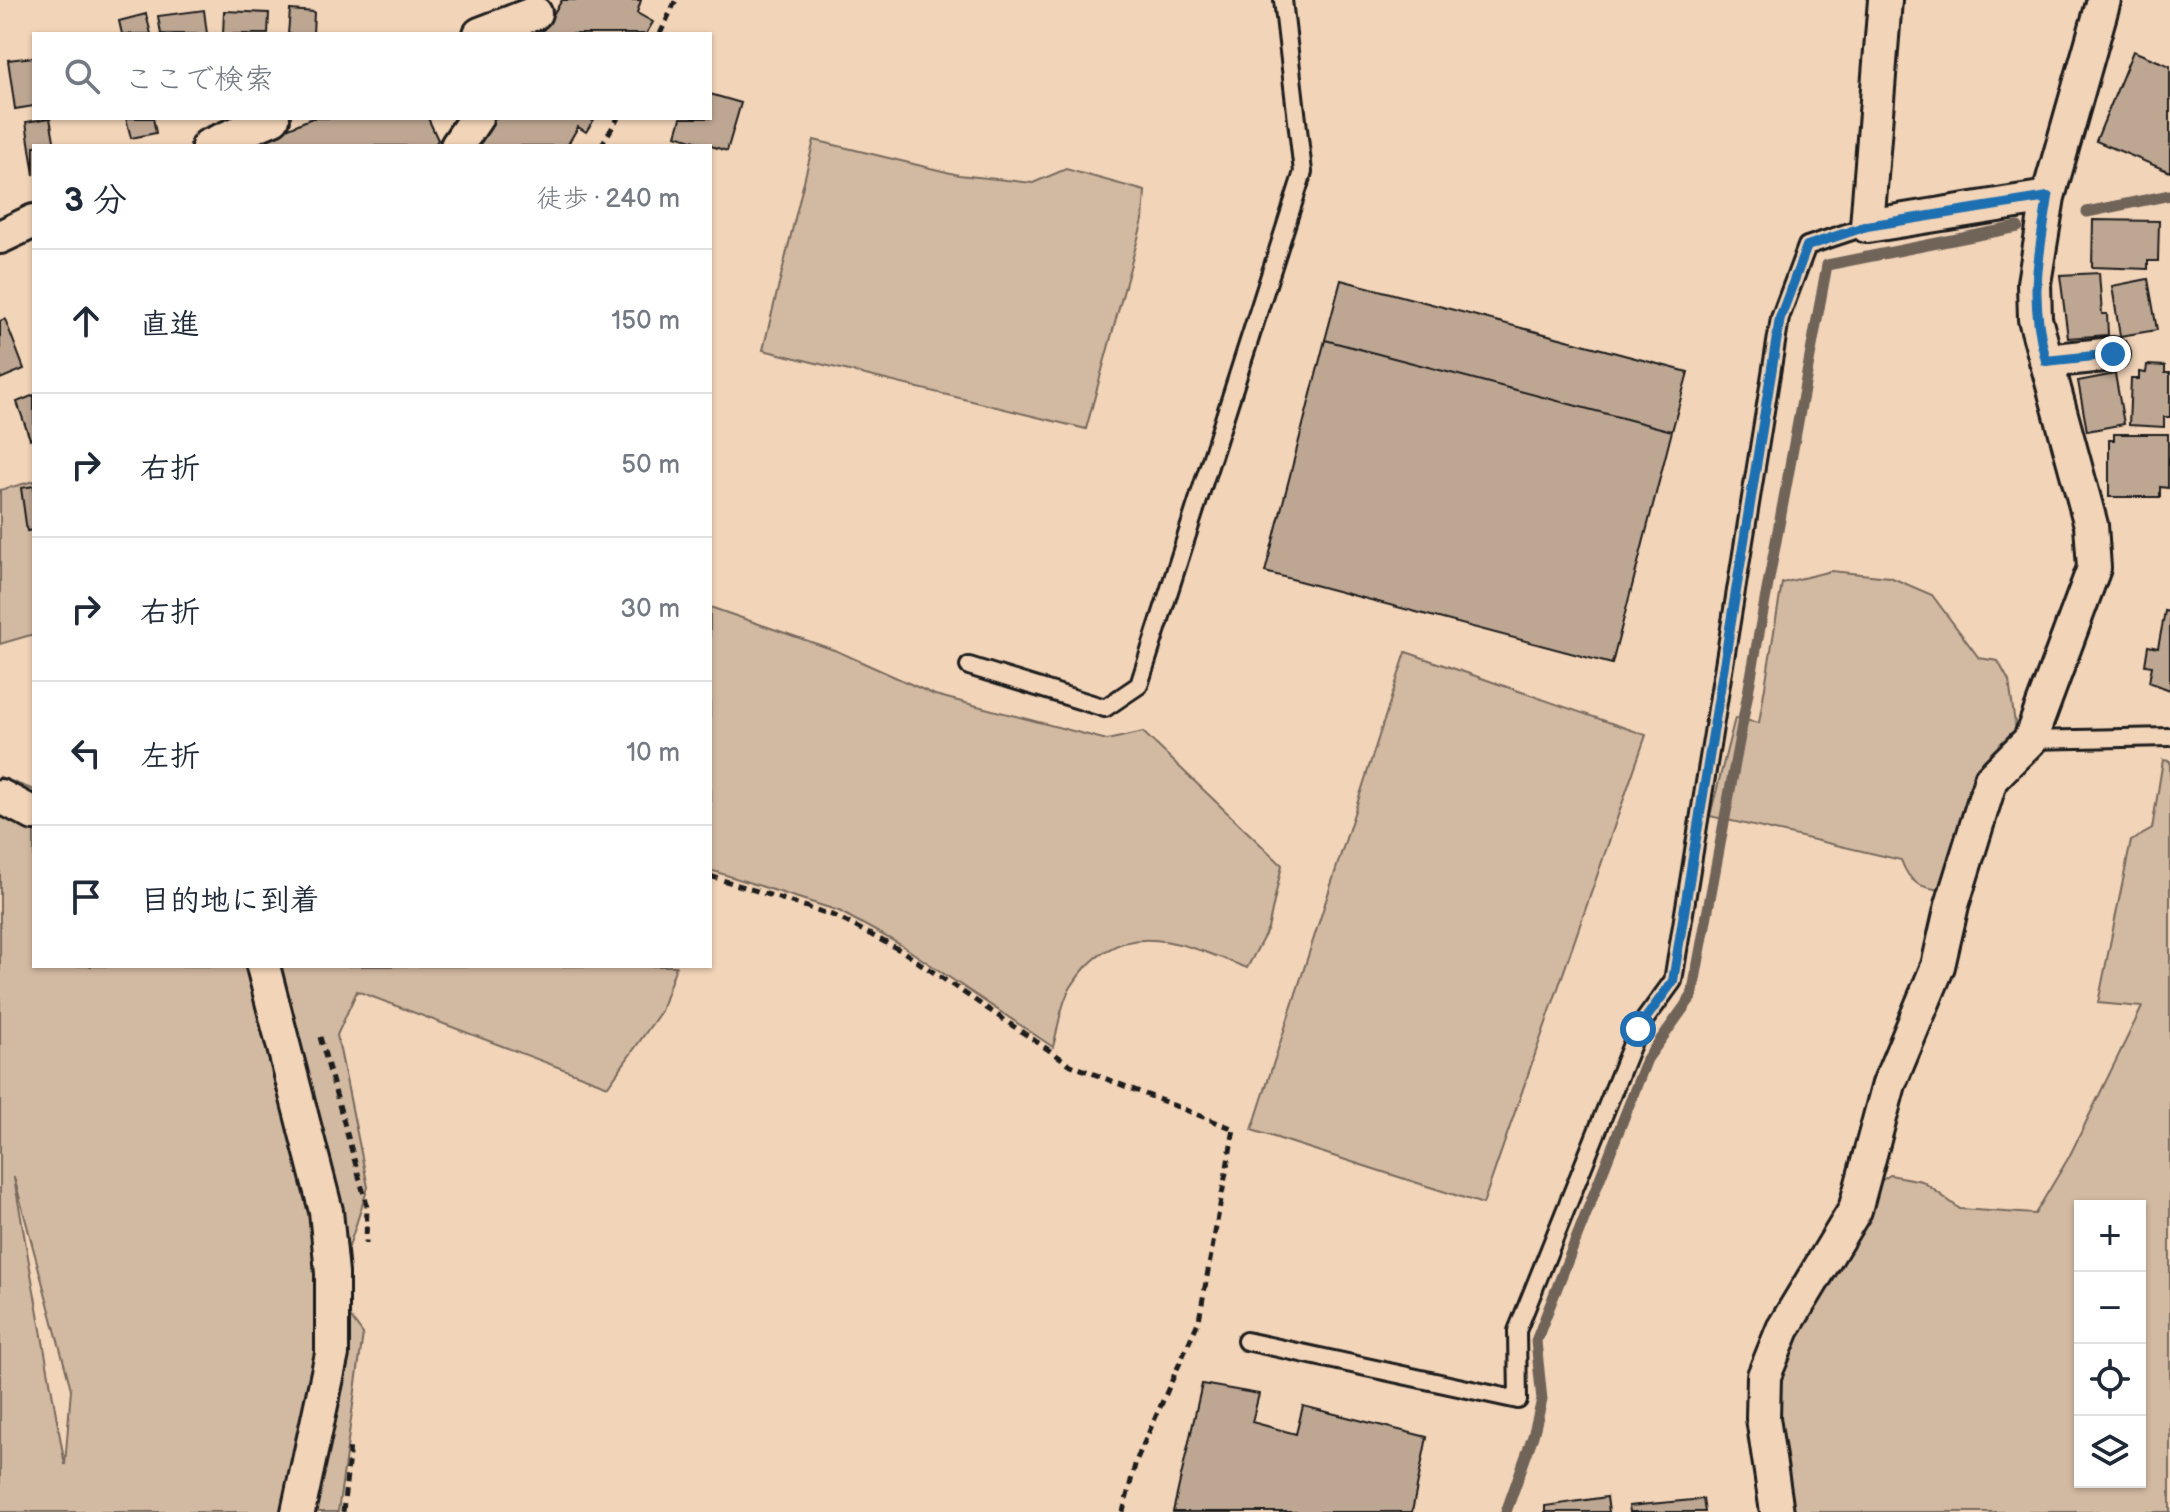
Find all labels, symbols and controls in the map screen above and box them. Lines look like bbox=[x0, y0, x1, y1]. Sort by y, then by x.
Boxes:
search box bbox=[32, 32, 712, 120]
icon: search bbox=[60, 54, 104, 98]
text: ここで検索 bbox=[124, 62, 274, 98]
text: 3 分 bbox=[64, 180, 127, 221]
text: 徒歩 · 240 m bbox=[536, 184, 680, 215]
icon: ahead bbox=[64, 299, 108, 343]
text: 150 m bbox=[611, 306, 680, 337]
text: 直進 bbox=[140, 307, 200, 343]
route end bbox=[2095, 336, 2131, 372]
icon: right bbox=[64, 443, 108, 487]
text: 50 m bbox=[621, 450, 680, 481]
text: 右折 bbox=[140, 451, 200, 487]
icon: right bbox=[64, 587, 108, 631]
text: 30 m bbox=[620, 594, 680, 625]
text: 右折 bbox=[140, 595, 200, 631]
icon: left bbox=[64, 731, 108, 775]
text: 10 m bbox=[626, 738, 680, 769]
text: 左折 bbox=[140, 739, 200, 775]
icon: arrive bbox=[64, 875, 108, 919]
text: 目的地に到着 bbox=[140, 883, 320, 919]
route start bbox=[1620, 1011, 1656, 1047]
map controls bbox=[2074, 1200, 2146, 1488]
button: + bbox=[2074, 1200, 2146, 1272]
button: − bbox=[2074, 1272, 2146, 1344]
button: locate bbox=[2074, 1344, 2146, 1416]
button: layers bbox=[2074, 1416, 2146, 1488]

